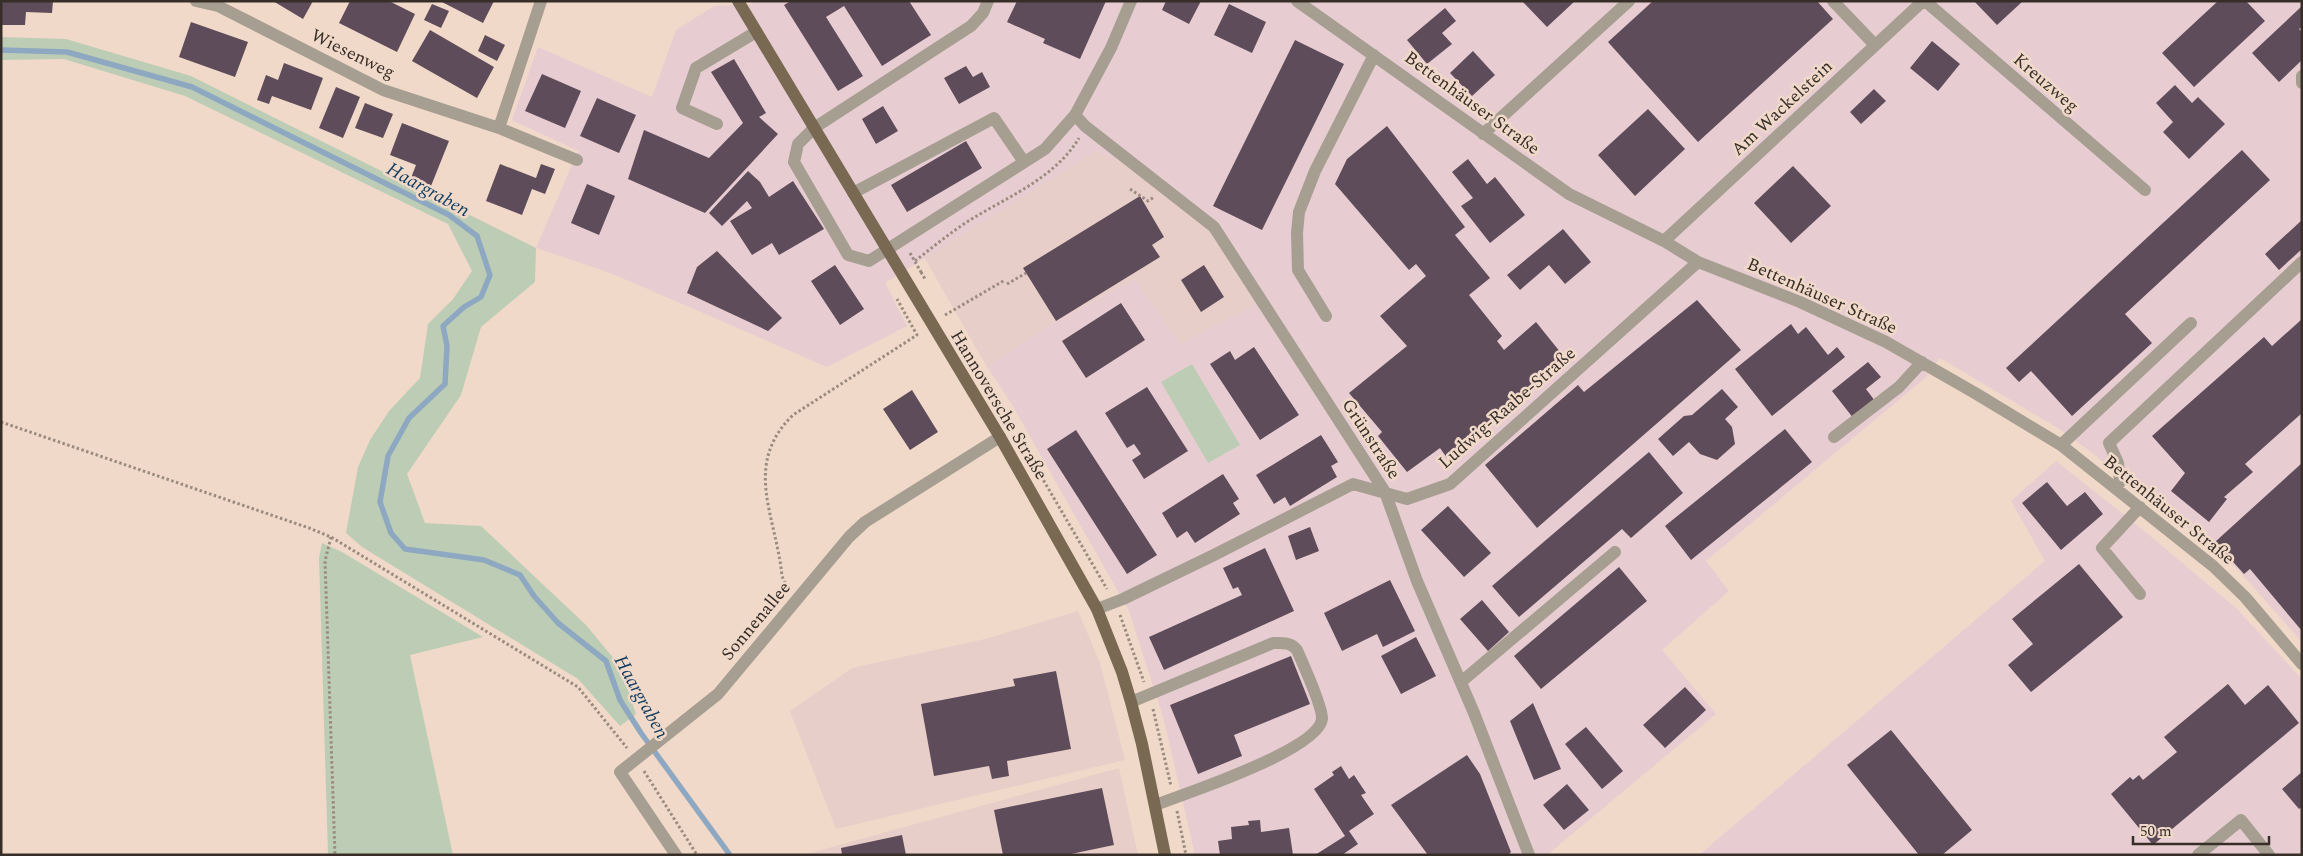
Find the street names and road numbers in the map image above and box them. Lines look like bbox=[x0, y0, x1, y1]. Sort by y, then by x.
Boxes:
street label: Wiesenweg bbox=[306, 22, 400, 86]
street label: Bettenhäuser Straße bbox=[1399, 44, 1545, 162]
street label: Kreuzweg bbox=[2007, 47, 2085, 119]
street label: Am Wackelstein bbox=[1725, 54, 1839, 162]
street label: Bettenhäuser Straße bbox=[1742, 251, 1902, 341]
street label: Hannoversche Straße bbox=[943, 325, 1055, 485]
street label: Ludwig-Raabe-Straße bbox=[1432, 341, 1582, 475]
street label: Grünstraße bbox=[1335, 393, 1407, 485]
street label: Bettenhäuser Straße bbox=[2098, 449, 2240, 571]
street label: Sonnenallee bbox=[715, 575, 797, 667]

